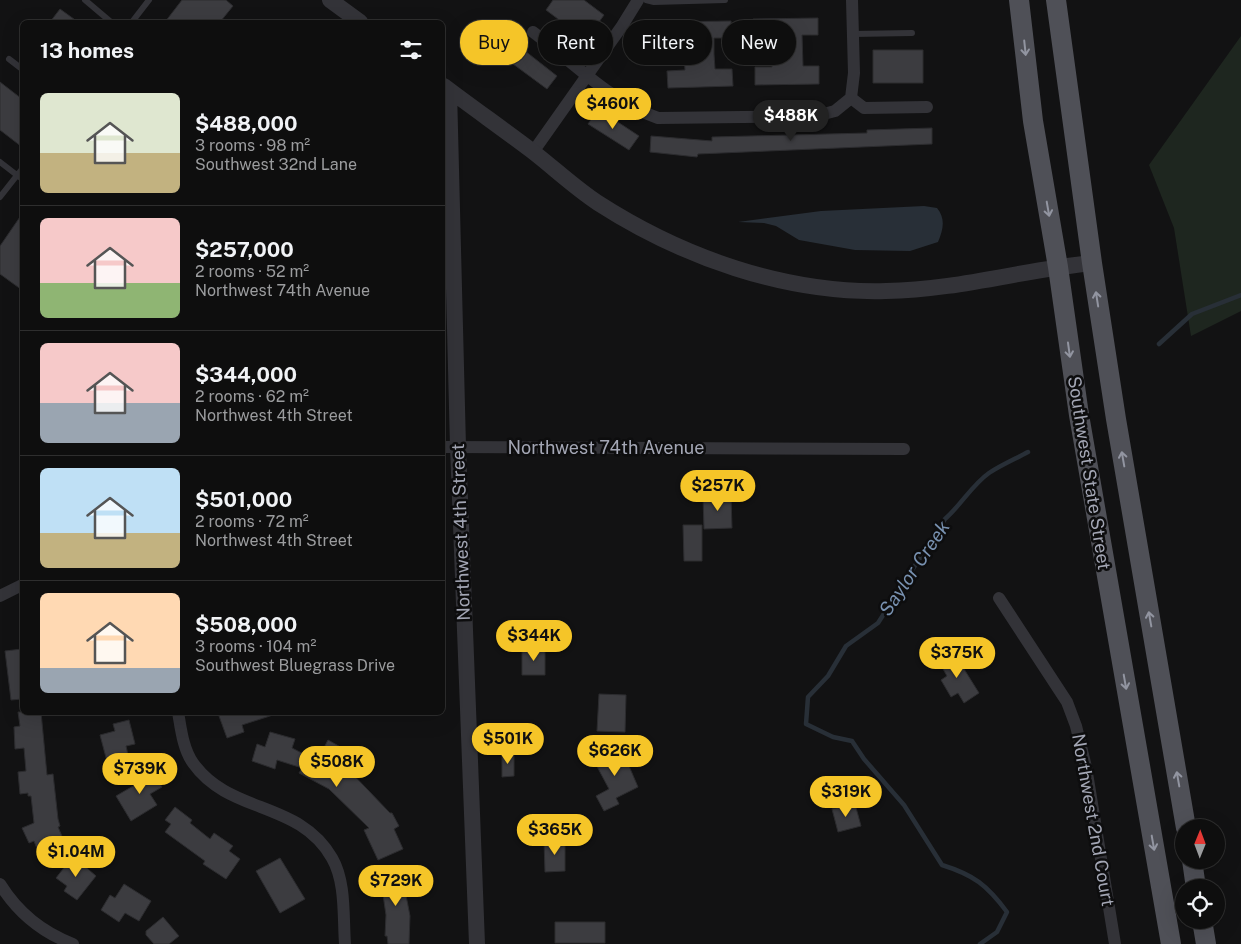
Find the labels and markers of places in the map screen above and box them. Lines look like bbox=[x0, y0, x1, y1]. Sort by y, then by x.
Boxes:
pin: $460K bbox=[578, 88, 648, 130]
pin: $488K bbox=[756, 100, 826, 142]
pin: $257K bbox=[683, 470, 753, 512]
pin: $344K bbox=[499, 620, 569, 662]
pin: $375K bbox=[922, 636, 992, 679]
pin: $501K bbox=[473, 722, 543, 765]
pin: $626K bbox=[580, 734, 650, 777]
pin: $508K bbox=[302, 746, 372, 788]
pin: $739K bbox=[105, 752, 175, 795]
pin: $319K bbox=[811, 776, 881, 818]
pin: $365K bbox=[520, 814, 590, 856]
pin: $1.04M bbox=[35, 836, 117, 878]
pin: $729K bbox=[361, 864, 431, 907]

